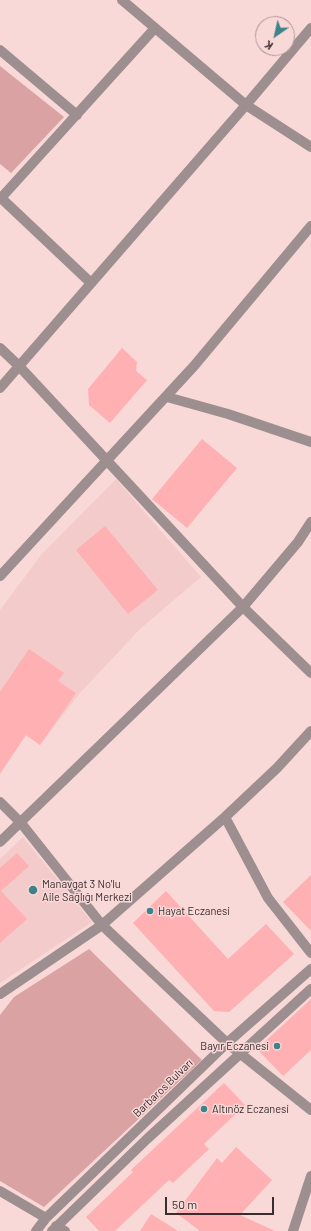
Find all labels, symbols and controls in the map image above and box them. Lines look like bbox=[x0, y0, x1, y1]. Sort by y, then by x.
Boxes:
north arrow bbox=[255, 16, 295, 56]
text: K bbox=[262, 38, 275, 53]
place label: Manavgat 3 No'lu Aile Sağlığı Merkezi bbox=[42, 877, 132, 903]
marker: Manavgat 3 No'lu Aile Sağlığı Merkezi bbox=[27, 884, 39, 896]
place label: Hayat Eczanesi bbox=[158, 904, 230, 918]
marker: Hayat Eczanesi bbox=[145, 906, 155, 916]
place label: Bayır Eczanesi bbox=[200, 1039, 269, 1053]
marker: Bayır Eczanesi bbox=[272, 1041, 282, 1051]
street label: Barbaros Bulvarı bbox=[130, 1056, 196, 1120]
place label: Altınöz Eczanesi bbox=[212, 1102, 289, 1116]
marker: Altınöz Eczanesi bbox=[199, 1104, 209, 1114]
scale bar bbox=[167, 1189, 276, 1215]
text: 50 m bbox=[172, 1197, 197, 1211]

